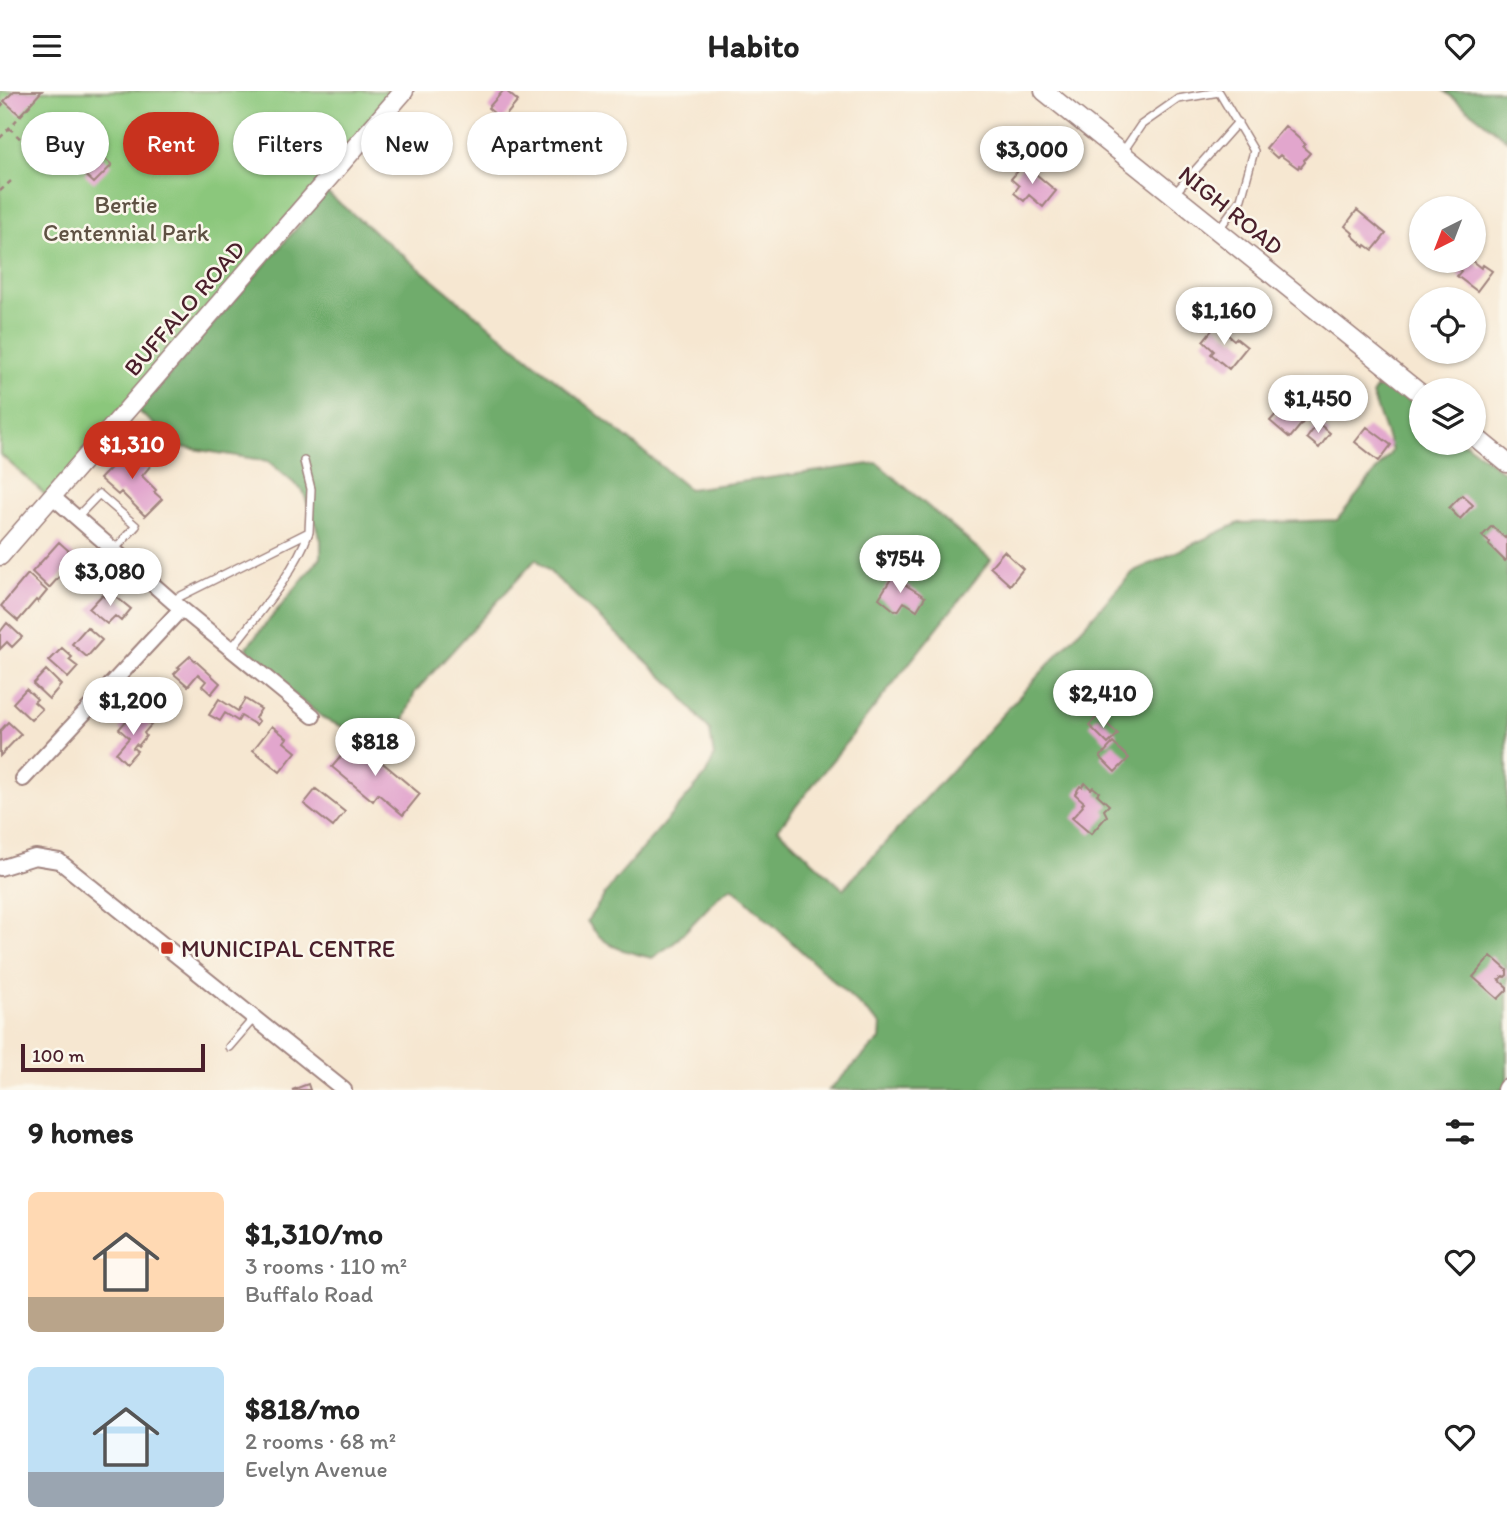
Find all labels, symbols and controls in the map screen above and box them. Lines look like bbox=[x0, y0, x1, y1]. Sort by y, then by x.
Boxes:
icon: menu bbox=[28, 27, 66, 65]
text: Habito bbox=[708, 27, 799, 65]
icon: heart bbox=[1441, 27, 1479, 65]
chip: Buy bbox=[21, 112, 109, 175]
chip: Rent bbox=[123, 112, 219, 175]
chip: Filters bbox=[233, 112, 347, 175]
chip: New bbox=[361, 112, 453, 175]
chip: Apartment bbox=[467, 112, 627, 175]
pin: $3,000 bbox=[975, 127, 1089, 186]
text: $3,000 bbox=[996, 135, 1068, 163]
street label: NIGH ROAD bbox=[1173, 159, 1289, 261]
park label: Bertie Centennial Park bbox=[43, 190, 210, 247]
north arrow bbox=[1409, 196, 1486, 273]
map controls bbox=[1409, 196, 1486, 455]
street label: BUFFALO ROAD bbox=[117, 234, 251, 382]
pin: $1,160 bbox=[1167, 287, 1281, 347]
button: locate bbox=[1409, 287, 1486, 364]
text: $1,160 bbox=[1192, 296, 1256, 324]
pin: $1,450 bbox=[1261, 375, 1375, 435]
button: layers bbox=[1409, 378, 1486, 455]
text: $1,450 bbox=[1284, 384, 1352, 412]
pin: $1,310 bbox=[75, 421, 189, 481]
text: $1,310 bbox=[99, 430, 165, 458]
pin: $754 bbox=[859, 535, 941, 595]
text: $754 bbox=[876, 544, 924, 572]
pin: $3,080 bbox=[53, 549, 167, 608]
text: $3,080 bbox=[75, 557, 145, 585]
pin: $2,410 bbox=[1046, 671, 1160, 730]
pin: $1,200 bbox=[76, 677, 190, 737]
text: $2,410 bbox=[1069, 679, 1137, 707]
text: $1,200 bbox=[99, 686, 167, 714]
pin: $818 bbox=[334, 719, 416, 778]
text: $818 bbox=[351, 727, 399, 755]
place label: MUNICIPAL CENTRE bbox=[181, 934, 395, 963]
marker: MUNICIPAL CENTRE bbox=[159, 940, 175, 956]
scale bar bbox=[21, 1041, 205, 1073]
text: 100 m bbox=[32, 1044, 84, 1067]
icon: filters bbox=[1441, 1113, 1479, 1151]
text: 9 homes bbox=[28, 1114, 134, 1151]
text: $1,310/mo bbox=[245, 1215, 383, 1252]
icon: home bbox=[84, 1220, 168, 1304]
icon: heart bbox=[1441, 1243, 1479, 1281]
text: 3 rooms · 110 m² bbox=[245, 1252, 407, 1280]
text: Buffalo Road bbox=[245, 1280, 373, 1308]
text: $818/mo bbox=[245, 1390, 360, 1427]
icon: home bbox=[84, 1395, 168, 1479]
icon: heart bbox=[1441, 1418, 1479, 1456]
text: 2 rooms · 68 m² bbox=[245, 1427, 396, 1455]
text: Evelyn Avenue bbox=[245, 1455, 388, 1483]

